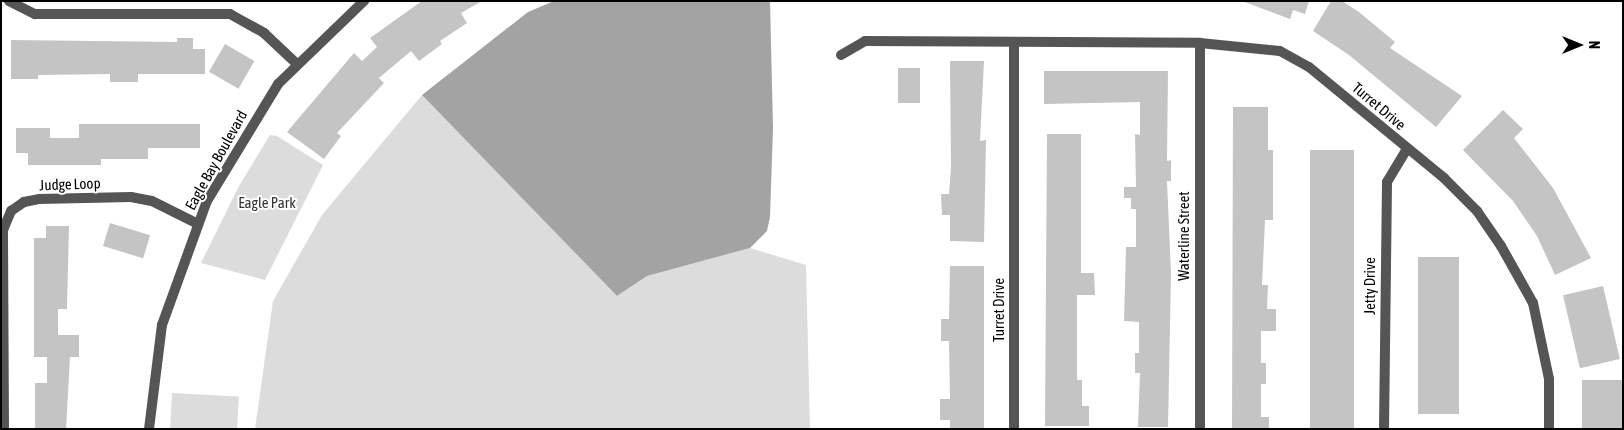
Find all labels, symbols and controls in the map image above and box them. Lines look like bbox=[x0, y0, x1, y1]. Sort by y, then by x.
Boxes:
north arrow bbox=[1554, 20, 1604, 70]
text: N bbox=[1586, 41, 1602, 49]
street label: Turret Drive bbox=[1349, 78, 1409, 134]
street label: Eagle Bay Boulevard bbox=[181, 107, 251, 213]
street label: Judge Loop bbox=[39, 174, 101, 194]
street label: Waterline Street bbox=[1175, 191, 1193, 281]
park label: Eagle Park bbox=[238, 194, 296, 212]
street label: Jetty Drive bbox=[1361, 257, 1379, 315]
street label: Turret Drive bbox=[990, 278, 1008, 342]

